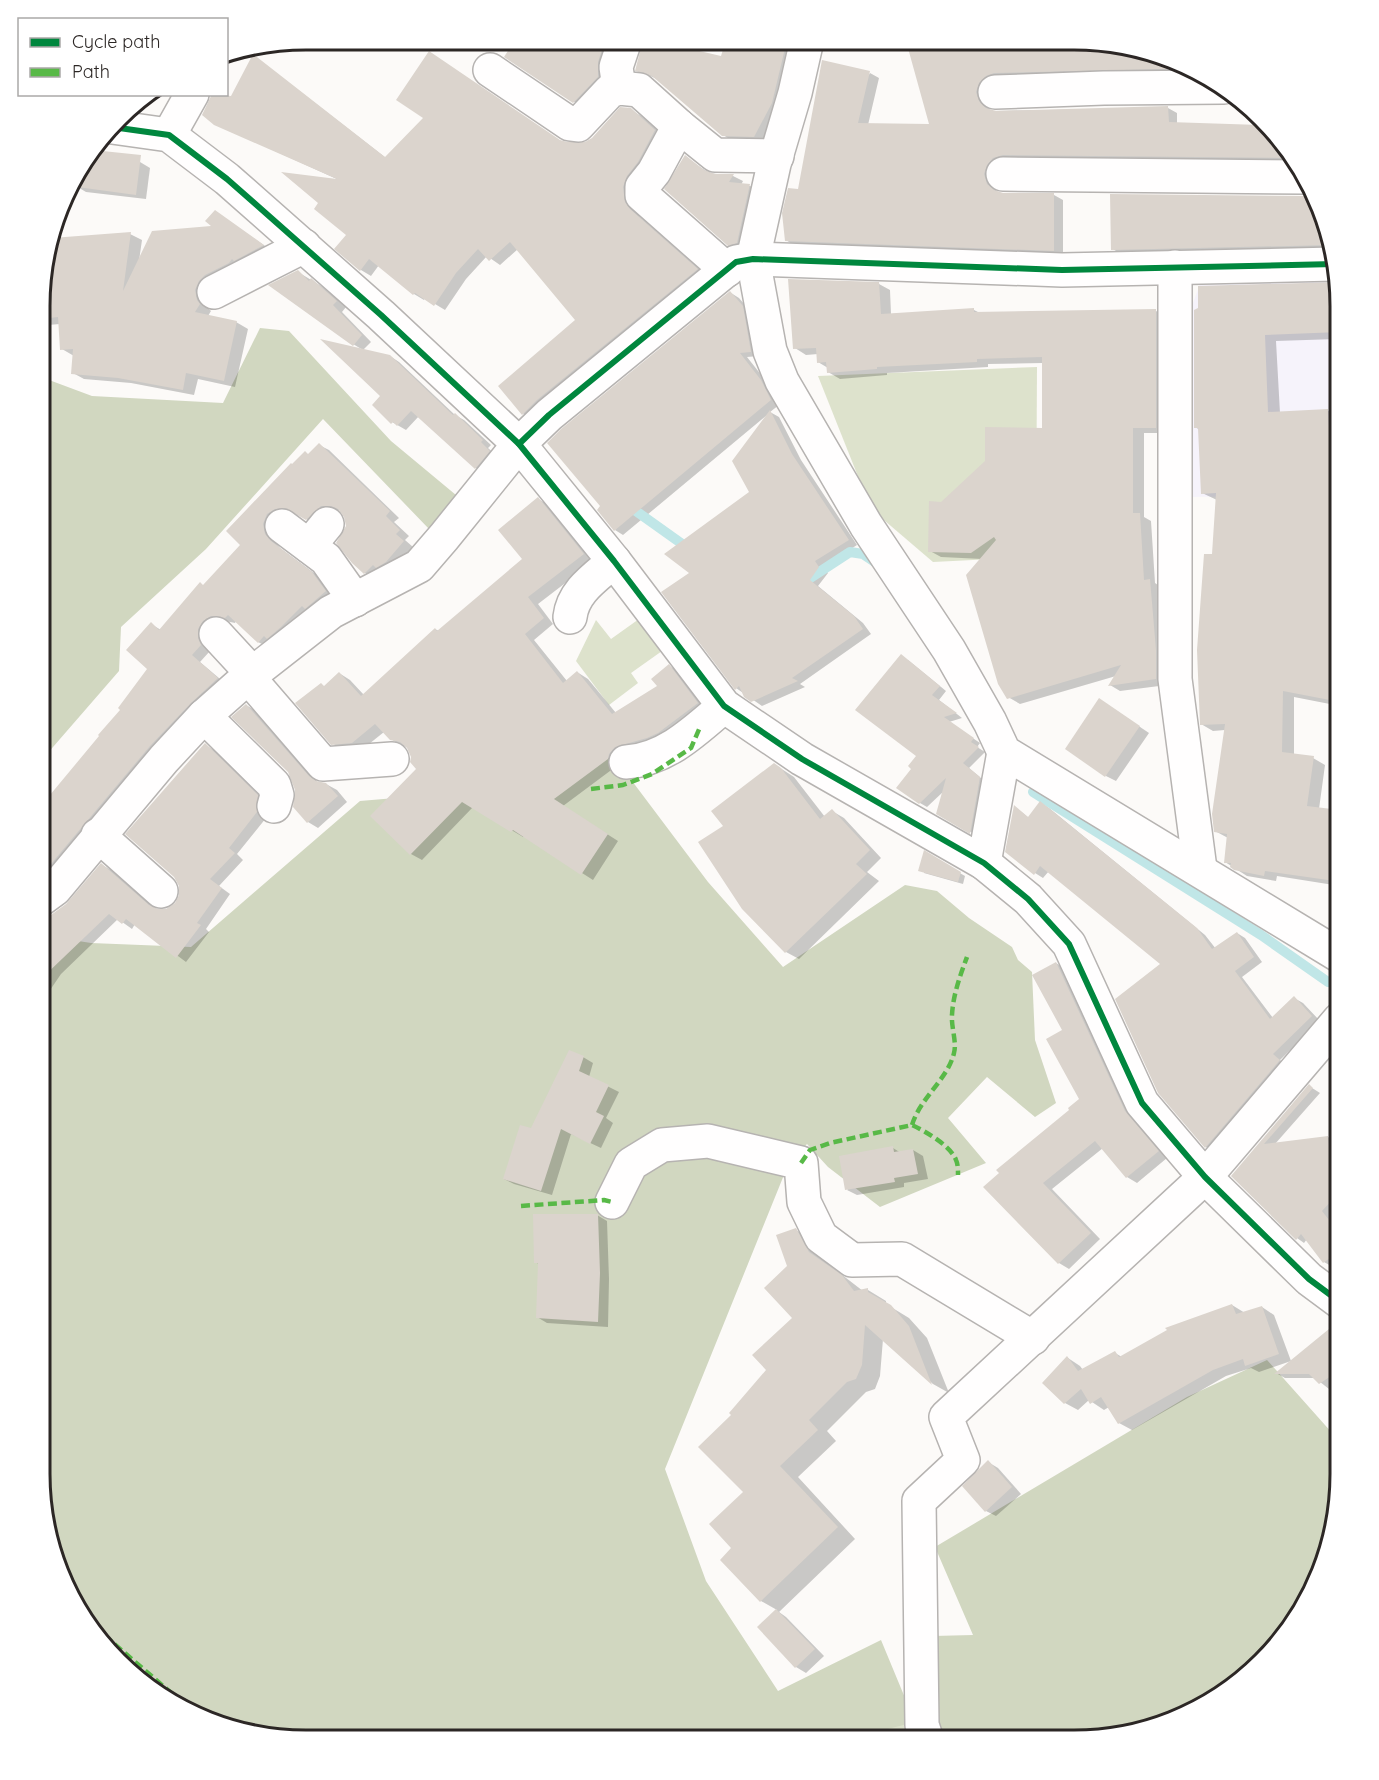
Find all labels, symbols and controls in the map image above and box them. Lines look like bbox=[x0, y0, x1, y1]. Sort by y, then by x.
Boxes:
legend bbox=[18, 18, 228, 96]
text: Cycle path bbox=[72, 30, 160, 53]
text: Path bbox=[72, 60, 110, 83]

